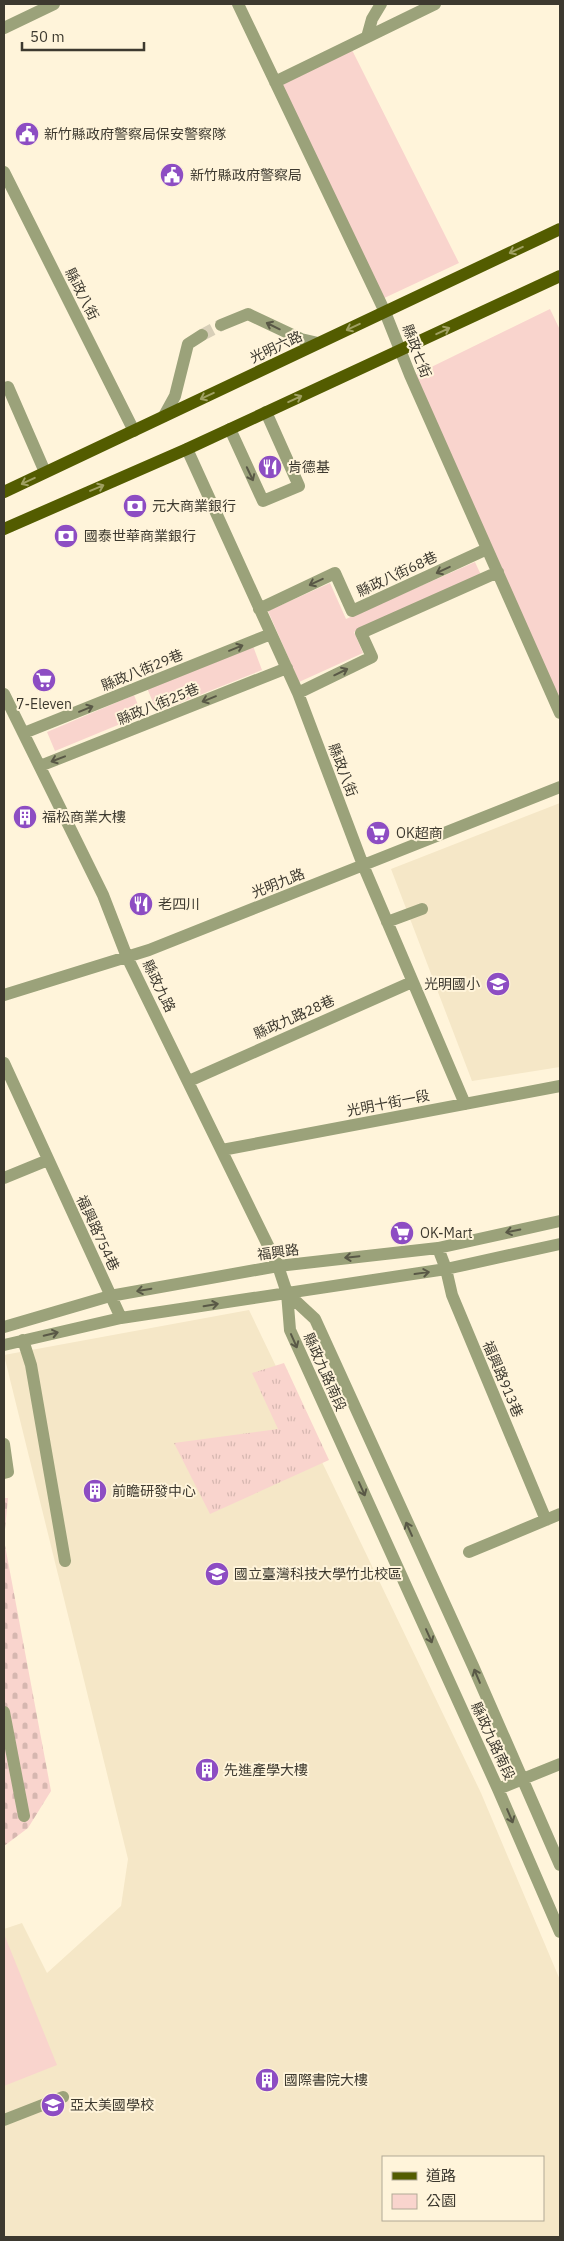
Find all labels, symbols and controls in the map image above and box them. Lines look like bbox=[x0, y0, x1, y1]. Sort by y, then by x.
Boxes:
scale bar bbox=[22, 20, 145, 52]
text: 50 m bbox=[30, 27, 65, 46]
public building icon: 新竹縣政府警察局保安警察隊 bbox=[14, 121, 40, 147]
place label: 新竹縣政府警察局保安警察隊 bbox=[44, 125, 226, 143]
public building icon: 新竹縣政府警察局 bbox=[159, 162, 185, 188]
place label: 新竹縣政府警察局 bbox=[190, 166, 302, 184]
one-way arrow bbox=[509, 245, 524, 255]
street label: 縣政八街 bbox=[61, 265, 103, 323]
one-way arrow bbox=[266, 320, 281, 330]
one-way arrow bbox=[346, 322, 361, 332]
street label: 縣政七街 bbox=[399, 322, 435, 380]
one-way arrow bbox=[435, 326, 450, 335]
street label: 光明六路 bbox=[247, 327, 305, 367]
one-way arrow bbox=[200, 392, 215, 401]
one-way arrow bbox=[287, 394, 302, 403]
restaurant icon: 肯德基 bbox=[257, 454, 283, 480]
place label: 肯德基 bbox=[288, 458, 330, 476]
one-way arrow bbox=[246, 466, 255, 481]
one-way arrow bbox=[21, 476, 36, 486]
one-way arrow bbox=[89, 483, 104, 493]
bank icon: 元大商業銀行 bbox=[122, 493, 148, 519]
place label: 元大商業銀行 bbox=[152, 497, 236, 515]
bank icon: 國泰世華商業銀行 bbox=[53, 523, 79, 549]
place label: 國泰世華商業銀行 bbox=[84, 527, 196, 545]
street label: 縣政八街68巷 bbox=[354, 547, 440, 601]
one-way arrow bbox=[436, 565, 451, 575]
one-way arrow bbox=[309, 578, 324, 587]
one-way arrow bbox=[228, 643, 244, 652]
street label: 縣政八街29巷 bbox=[98, 645, 186, 695]
one-way arrow bbox=[334, 666, 349, 676]
supermarket icon: 7-Eleven bbox=[31, 667, 57, 693]
street label: 縣政八街25巷 bbox=[114, 679, 202, 729]
place label: 7-Eleven bbox=[16, 695, 72, 713]
one-way arrow bbox=[202, 695, 217, 705]
one-way arrow bbox=[78, 703, 93, 713]
street label: 縣政八街 bbox=[325, 741, 361, 799]
one-way arrow bbox=[51, 755, 66, 765]
building icon: 福松商業大樓 bbox=[12, 804, 38, 830]
place label: 福松商業大樓 bbox=[42, 808, 126, 826]
supermarket icon: OK超商 bbox=[365, 820, 391, 846]
place label: OK超商 bbox=[396, 824, 443, 842]
street label: 光明九路 bbox=[249, 864, 307, 902]
restaurant icon: 老四川 bbox=[128, 891, 154, 917]
place label: 老四川 bbox=[158, 895, 200, 913]
street label: 縣政九路 bbox=[139, 957, 179, 1015]
school or university icon: 光明國小 bbox=[485, 971, 511, 997]
place label: 光明國小 bbox=[424, 975, 480, 993]
street label: 縣政九路28巷 bbox=[251, 991, 337, 1043]
street label: 光明十街一段 bbox=[345, 1086, 431, 1120]
street label: 福興路754巷 bbox=[73, 1192, 123, 1274]
supermarket icon: OK-Mart bbox=[389, 1220, 415, 1246]
place label: OK-Mart bbox=[420, 1224, 473, 1242]
one-way arrow bbox=[505, 1227, 521, 1237]
street label: 福興路 bbox=[256, 1240, 300, 1264]
one-way arrow bbox=[345, 1252, 361, 1262]
one-way arrow bbox=[413, 1268, 429, 1278]
one-way arrow bbox=[136, 1285, 152, 1295]
one-way arrow bbox=[203, 1299, 219, 1309]
one-way arrow bbox=[43, 1329, 59, 1338]
street label: 縣政九路南段 bbox=[300, 1330, 350, 1414]
one-way arrow bbox=[290, 1333, 300, 1348]
street label: 福興路913巷 bbox=[479, 1338, 527, 1420]
building icon: 前瞻研發中心 bbox=[82, 1478, 108, 1504]
one-way arrow bbox=[357, 1481, 367, 1496]
place label: 前瞻研發中心 bbox=[112, 1482, 196, 1500]
one-way arrow bbox=[404, 1522, 414, 1537]
school or university icon: 國立臺灣科技大學竹北校區 bbox=[204, 1561, 230, 1587]
place label: 國立臺灣科技大學竹北校區 bbox=[234, 1565, 402, 1583]
one-way arrow bbox=[424, 1629, 434, 1644]
one-way arrow bbox=[472, 1669, 482, 1684]
street label: 縣政九路南段 bbox=[467, 1699, 519, 1783]
building icon: 先進產學大樓 bbox=[194, 1757, 220, 1783]
place label: 先進產學大樓 bbox=[224, 1761, 308, 1779]
one-way arrow bbox=[506, 1808, 516, 1823]
building icon: 國際書院大樓 bbox=[254, 2067, 280, 2093]
place label: 國際書院大樓 bbox=[284, 2071, 368, 2089]
school or university icon: 亞太美國學校 bbox=[40, 2092, 66, 2118]
place label: 亞太美國學校 bbox=[70, 2096, 154, 2114]
legend bbox=[382, 2156, 544, 2221]
text: 道路 bbox=[426, 2166, 456, 2185]
text: 公園 bbox=[426, 2191, 456, 2210]

